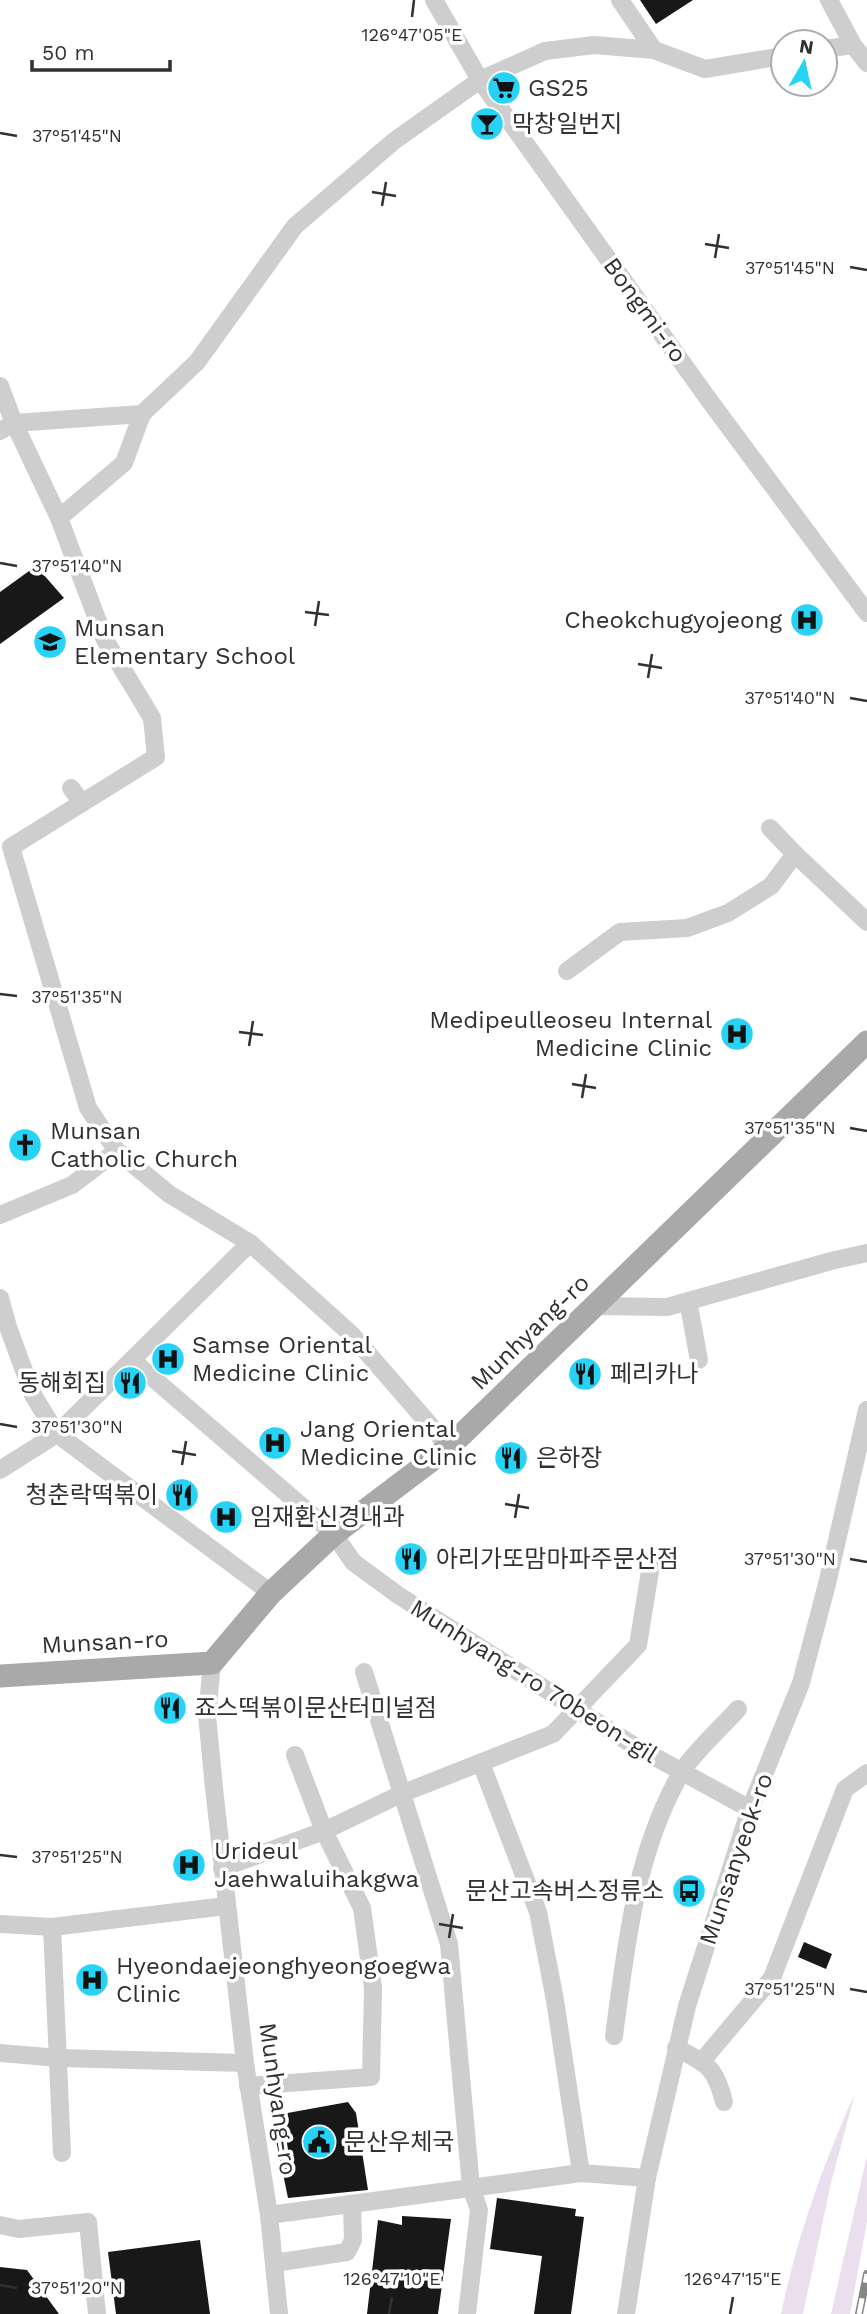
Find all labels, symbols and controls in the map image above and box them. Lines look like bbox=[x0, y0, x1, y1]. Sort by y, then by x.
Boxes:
text: 126°47'05"E bbox=[361, 24, 463, 45]
scale bar bbox=[32, 28, 170, 72]
north arrow bbox=[769, 28, 839, 98]
text: N bbox=[798, 34, 815, 59]
text: 50 m bbox=[42, 40, 94, 65]
supermarket icon: GS25 bbox=[485, 69, 523, 107]
place label: GS25 bbox=[528, 74, 589, 102]
bar icon: 막창일번지 bbox=[468, 105, 506, 143]
place label: 막창일번지 bbox=[512, 110, 622, 138]
text: 37°51'45"N bbox=[32, 125, 122, 146]
street label: Bongmi-ro bbox=[598, 252, 692, 368]
text: 37°51'45"N bbox=[745, 257, 835, 278]
text: 37°51'40"N bbox=[32, 555, 122, 576]
hospital icon: Cheokchugyojeong bbox=[788, 601, 826, 639]
place label: Cheokchugyojeong bbox=[564, 606, 782, 634]
place label: Munsan Elementary School bbox=[74, 614, 296, 670]
school or university icon: Munsan Elementary School bbox=[31, 623, 69, 661]
text: 37°51'40"N bbox=[745, 687, 835, 708]
text: 37°51'35"N bbox=[31, 986, 123, 1007]
place label: Medipeulleoseu Internal Medicine Clinic bbox=[429, 1006, 713, 1062]
hospital icon: Medipeulleoseu Internal Medicine Clinic bbox=[718, 1015, 756, 1053]
place label: Munsan Catholic Church bbox=[50, 1117, 238, 1173]
text: 37°51'35"N bbox=[744, 1117, 836, 1138]
church icon: Munsan Catholic Church bbox=[6, 1126, 44, 1164]
street label: Munhyang-ro bbox=[465, 1269, 595, 1395]
place label: Samse Oriental Medicine Clinic bbox=[192, 1331, 372, 1387]
hospital icon: Samse Oriental Medicine Clinic bbox=[149, 1340, 187, 1378]
restaurant icon: 페리카나 bbox=[566, 1355, 604, 1393]
place label: 페리카나 bbox=[610, 1360, 698, 1388]
restaurant icon: 동해회집 bbox=[111, 1364, 149, 1402]
place label: 동해회집 bbox=[18, 1369, 106, 1397]
place label: Jang Oriental Medicine Clinic bbox=[300, 1415, 477, 1471]
text: 37°51'30"N bbox=[31, 1416, 123, 1437]
hospital icon: Jang Oriental Medicine Clinic bbox=[256, 1424, 294, 1462]
restaurant icon: 은하장 bbox=[492, 1439, 530, 1477]
place label: 은하장 bbox=[536, 1444, 602, 1472]
restaurant icon: 청춘락떡볶이 bbox=[163, 1476, 201, 1514]
place label: 청춘락떡볶이 bbox=[26, 1481, 158, 1509]
hospital icon: 임재환신경내과 bbox=[207, 1498, 245, 1536]
place label: 임재환신경내과 bbox=[250, 1503, 405, 1531]
restaurant icon: 아리가또맘마파주문산점 bbox=[392, 1540, 430, 1578]
place label: 아리가또맘마파주문산점 bbox=[436, 1545, 679, 1573]
text: 37°51'30"N bbox=[744, 1548, 836, 1569]
street label: Munhyang-ro 70beon-gil bbox=[405, 1593, 663, 1769]
street label: Munsan-ro bbox=[41, 1625, 169, 1659]
restaurant icon: 죠스떡볶이문산터미널점 bbox=[151, 1689, 189, 1727]
place label: 죠스떡볶이문산터미널점 bbox=[194, 1694, 437, 1722]
street label: Munsanyeok-ro bbox=[694, 1769, 778, 1949]
place label: Urideul Jaehwaluihakgwa bbox=[214, 1837, 419, 1893]
text: 37°51'25"N bbox=[31, 1846, 123, 1867]
hospital icon: Urideul Jaehwaluihakgwa bbox=[170, 1846, 208, 1884]
bus stop icon: 문산고속버스정류소 bbox=[670, 1872, 708, 1910]
place label: 문산고속버스정류소 bbox=[465, 1877, 664, 1905]
place label: Hyeondaejeonghyeongoegwa Clinic bbox=[116, 1952, 451, 2008]
hospital icon: Hyeondaejeonghyeongoegwa Clinic bbox=[73, 1961, 111, 1999]
text: 37°51'25"N bbox=[744, 1978, 836, 1999]
street label: Munhyang-ro bbox=[253, 2021, 303, 2177]
public building icon: 문산우체국 bbox=[300, 2123, 338, 2161]
place label: 문산우체국 bbox=[344, 2128, 454, 2156]
text: 126°47'10"E bbox=[343, 2268, 441, 2289]
text: 126°47'15"E bbox=[685, 2268, 781, 2289]
text: 37°51'20"N bbox=[31, 2277, 123, 2298]

